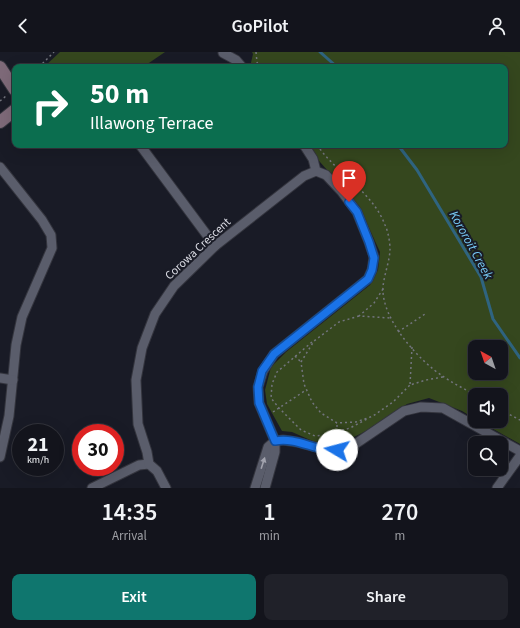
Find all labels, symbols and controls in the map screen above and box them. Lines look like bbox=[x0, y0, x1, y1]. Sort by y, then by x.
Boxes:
text: GoPilot bbox=[231, 14, 289, 39]
icon: back bbox=[12, 15, 34, 37]
icon: person bbox=[486, 15, 508, 37]
text: 50 m bbox=[90, 74, 149, 114]
icon: right bbox=[24, 80, 76, 132]
text: Illawong Terrace bbox=[90, 111, 213, 136]
pin bbox=[332, 161, 366, 202]
icon: arrive bbox=[338, 167, 360, 189]
water label: Kororoit Creek bbox=[445, 207, 498, 283]
street label: Corowa Crescent bbox=[161, 214, 235, 284]
north arrow bbox=[468, 340, 508, 380]
map controls bbox=[468, 340, 508, 476]
button: sound bbox=[468, 388, 508, 428]
speed limit sign: 30 bbox=[72, 424, 124, 476]
position arrow bbox=[316, 429, 358, 471]
text: 21 bbox=[27, 431, 49, 459]
button: search bbox=[468, 436, 508, 476]
text: km/h bbox=[27, 453, 49, 467]
one-way arrow bbox=[260, 457, 266, 469]
text: 14:35 bbox=[102, 495, 157, 530]
text: 1 bbox=[263, 495, 276, 530]
text: 270 bbox=[382, 495, 418, 530]
text: Arrival bbox=[112, 527, 147, 545]
text: min bbox=[259, 527, 280, 545]
text: m bbox=[395, 527, 405, 545]
button: Exit bbox=[12, 574, 256, 620]
button: Share bbox=[264, 574, 508, 620]

